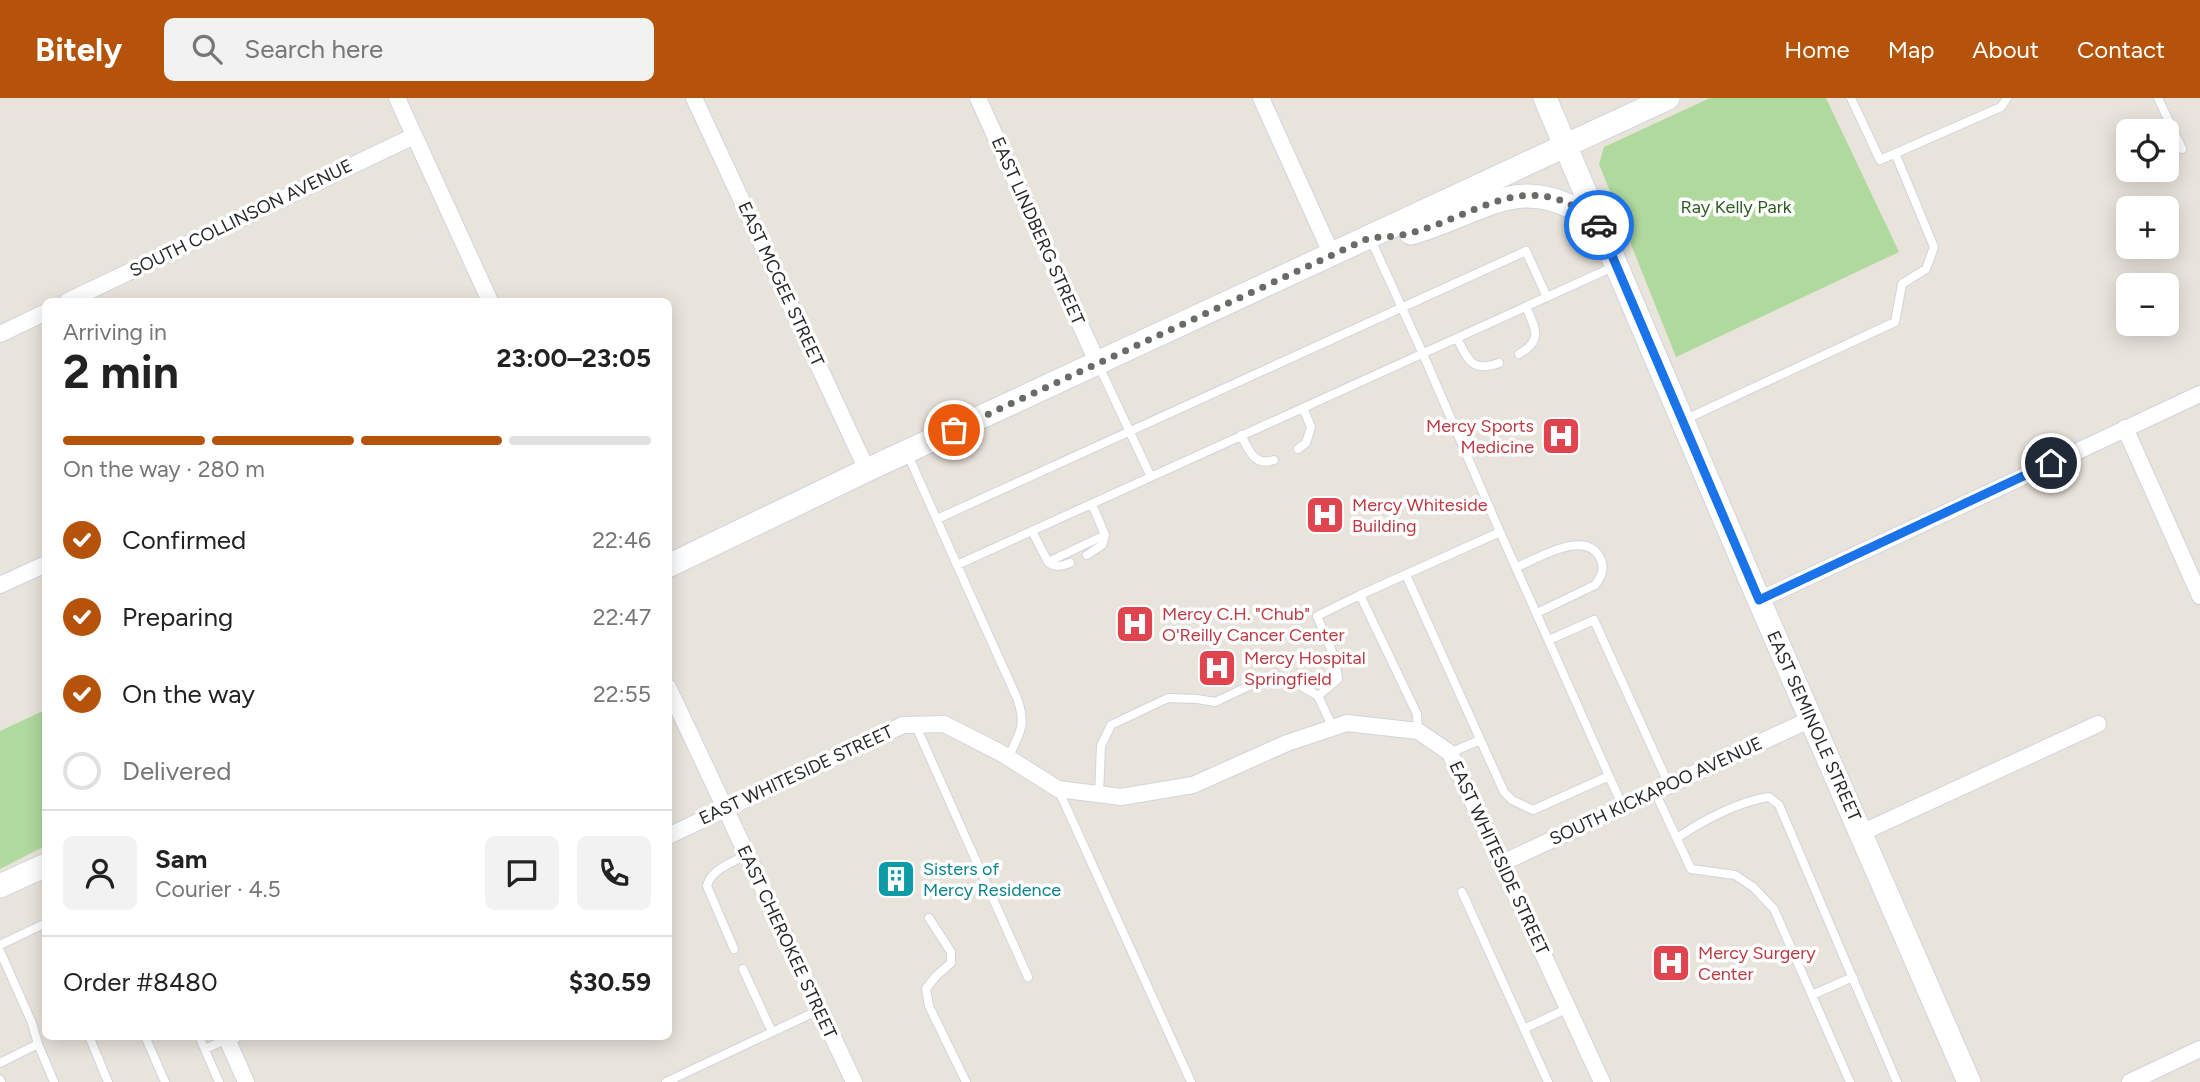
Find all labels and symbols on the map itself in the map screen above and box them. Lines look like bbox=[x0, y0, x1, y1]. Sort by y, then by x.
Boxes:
street label: EAST LINDBERG STREET bbox=[987, 134, 1089, 328]
street label: SOUTH COLLINSON AVENUE bbox=[126, 154, 356, 282]
courier bbox=[1564, 190, 1634, 260]
park label: Ray Kelly Park bbox=[1681, 196, 1792, 218]
street label: EAST MCGEE STREET bbox=[733, 198, 829, 370]
pin bbox=[924, 400, 984, 460]
place label: Mercy Sports Medicine bbox=[1426, 415, 1534, 458]
hospital icon: Mercy Sports Medicine bbox=[1540, 415, 1582, 457]
pin bbox=[2021, 433, 2081, 493]
hospital icon: Mercy Whiteside Building bbox=[1304, 494, 1346, 536]
place label: Mercy Whiteside Building bbox=[1352, 494, 1488, 537]
hospital icon: Mercy C.H. "Chub" O'Reilly Cancer Center bbox=[1114, 603, 1156, 645]
place label: Mercy C.H. "Chub" O'Reilly Cancer Center bbox=[1162, 603, 1345, 646]
street label: EAST SEMINOLE STREET bbox=[1762, 627, 1866, 825]
hospital icon: Mercy Hospital Springfield bbox=[1196, 647, 1238, 689]
place label: Mercy Hospital Springfield bbox=[1244, 647, 1366, 690]
street label: EAST WHITESIDE STREET bbox=[696, 720, 897, 830]
street label: SOUTH KICKAPOO AVENUE bbox=[1546, 732, 1766, 850]
street label: EAST WHITESIDE STREET bbox=[1444, 758, 1554, 959]
street label: EAST CHEROKEE STREET bbox=[732, 842, 842, 1042]
building icon: Sisters of Mercy Residence bbox=[875, 858, 917, 900]
place label: Sisters of Mercy Residence bbox=[923, 858, 1061, 901]
hospital icon: Mercy Surgery Center bbox=[1650, 942, 1692, 984]
place label: Mercy Surgery Center bbox=[1698, 942, 1816, 985]

